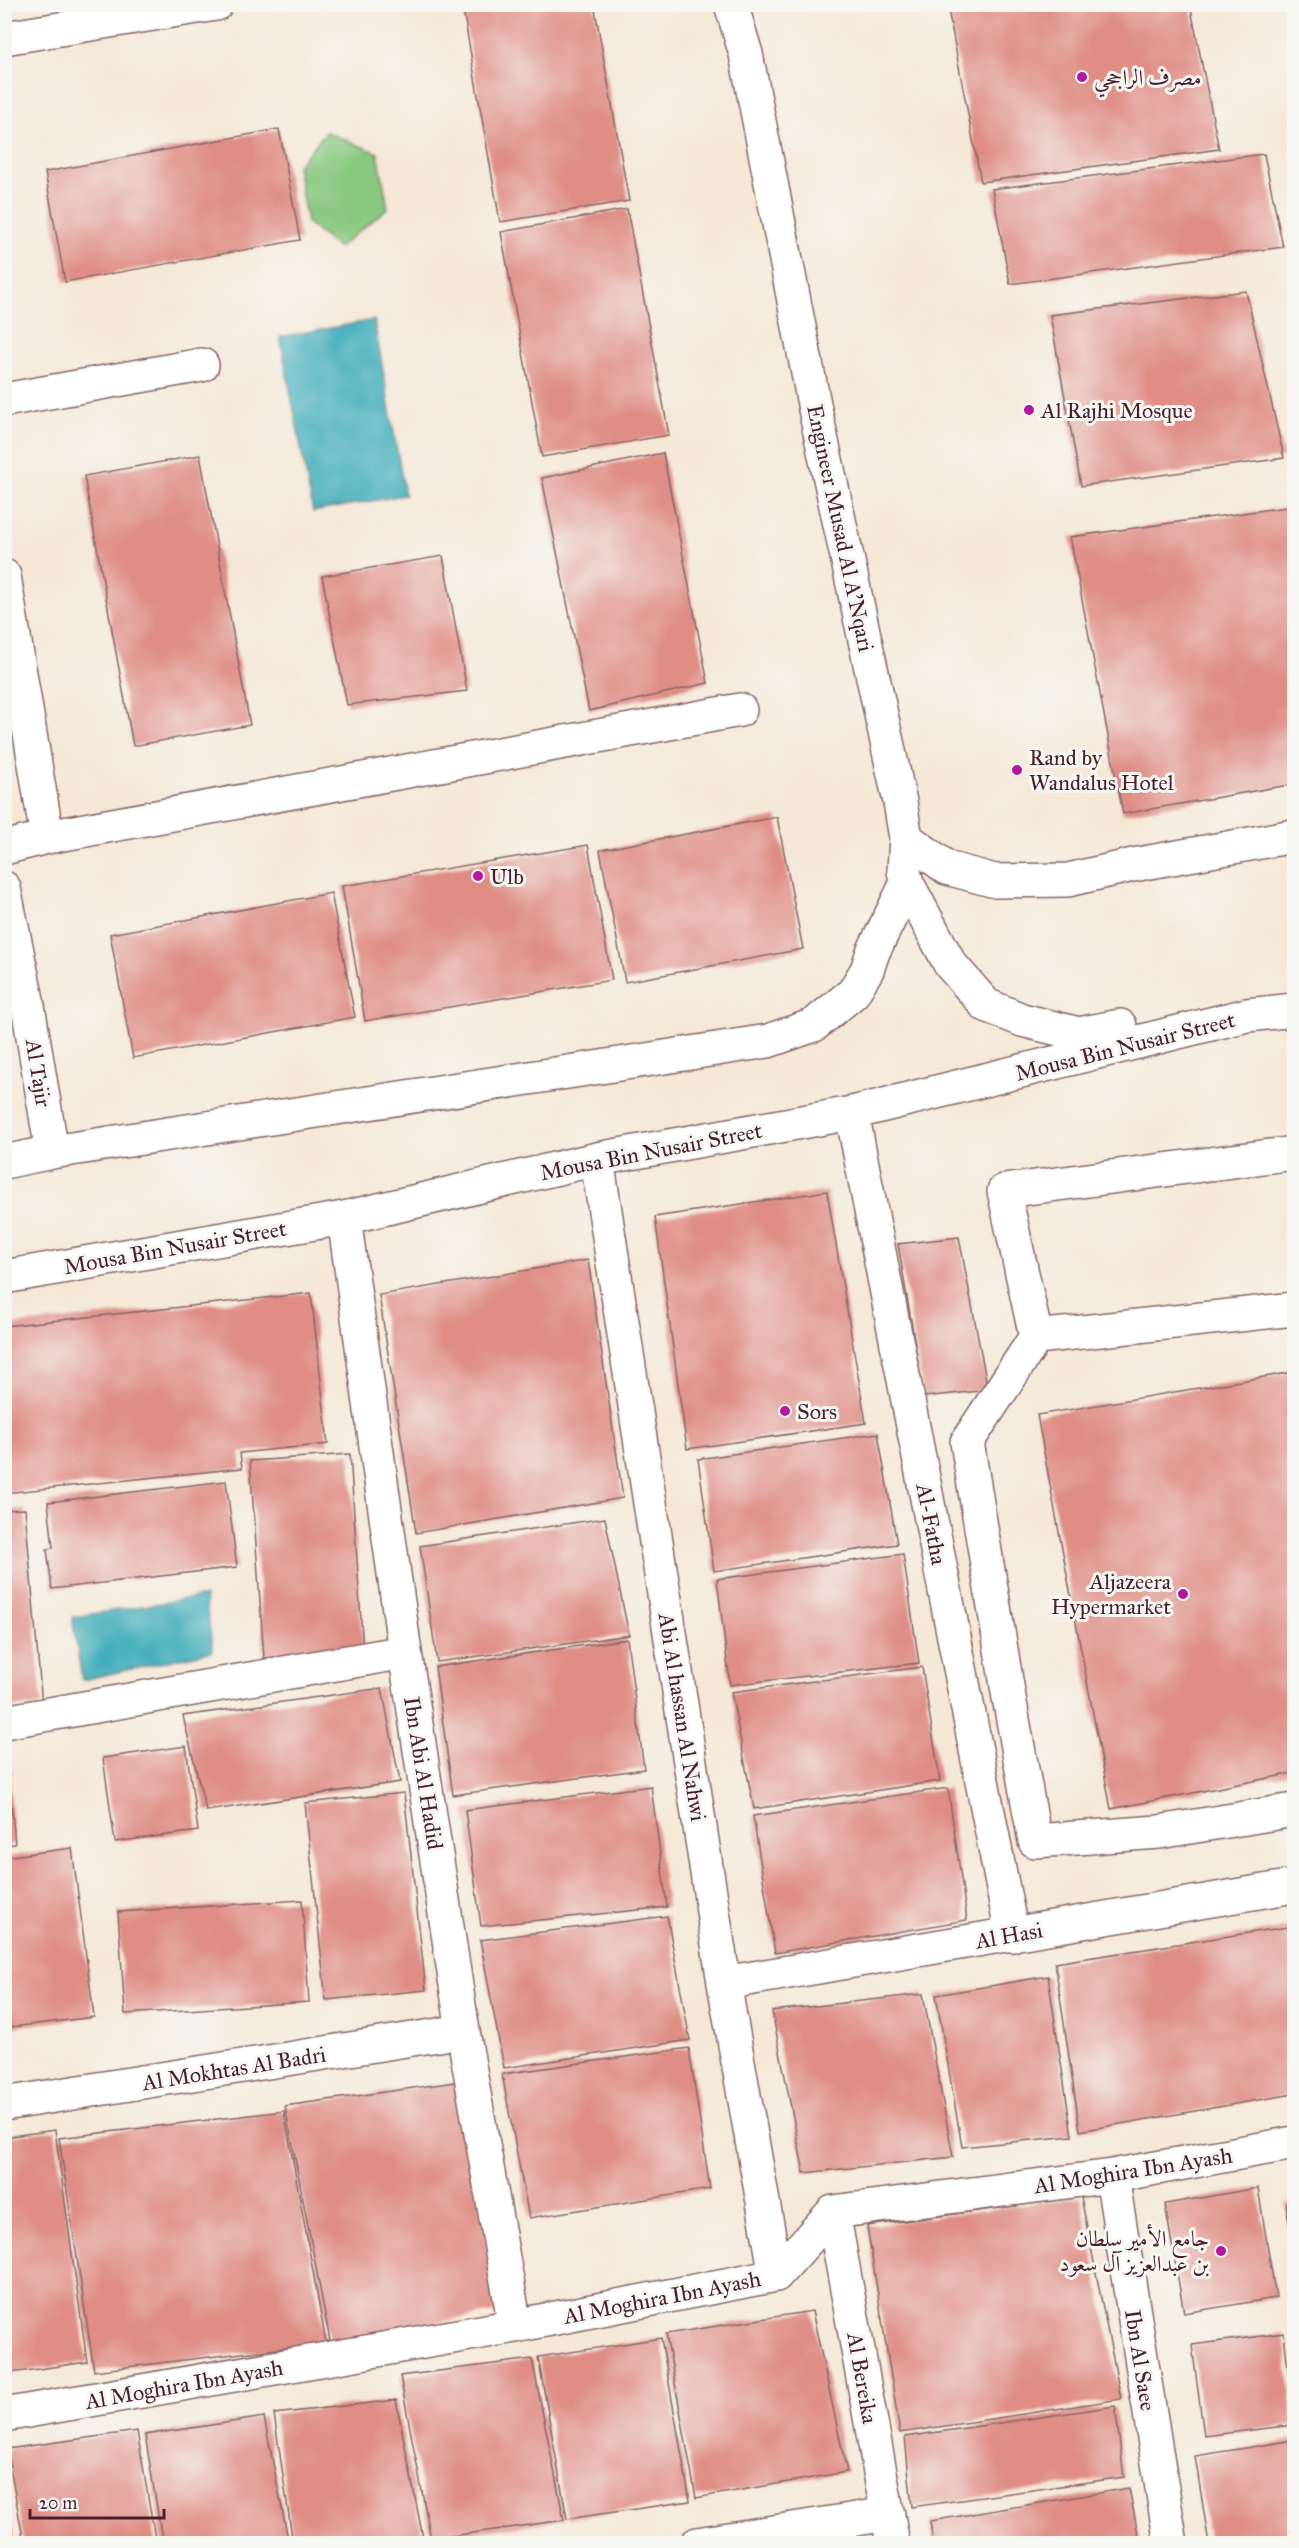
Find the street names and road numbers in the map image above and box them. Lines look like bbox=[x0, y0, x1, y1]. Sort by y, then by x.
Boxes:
street label: Engineer Musad Al A'Nqari bbox=[801, 402, 880, 654]
street label: Mousa Bin Nusair Street bbox=[1012, 1006, 1238, 1087]
street label: Al Tajir bbox=[20, 1036, 57, 1110]
street label: Mousa Bin Nusair Street bbox=[538, 1117, 765, 1186]
street label: Mousa Bin Nusair Street bbox=[62, 1215, 289, 1280]
street label: Al-Fatha bbox=[910, 1480, 953, 1568]
street label: Abi Al hassan Al Nahwi bbox=[653, 1610, 712, 1823]
street label: Ibn Abi Al Hadid bbox=[398, 1695, 449, 1852]
street label: Al Hasi bbox=[972, 1916, 1045, 1955]
street label: Al Mokhtas Al Badri bbox=[139, 2041, 328, 2097]
street label: Al Moghira Ibn Ayash bbox=[1031, 2141, 1234, 2200]
street label: Al Moghira Ibn Ayash bbox=[560, 2265, 763, 2330]
street label: Ibn Al Saee bbox=[1119, 2307, 1162, 2413]
street label: Al Bereika bbox=[841, 2329, 884, 2426]
street label: Al Moghira Ibn Ayash bbox=[82, 2354, 285, 2415]

